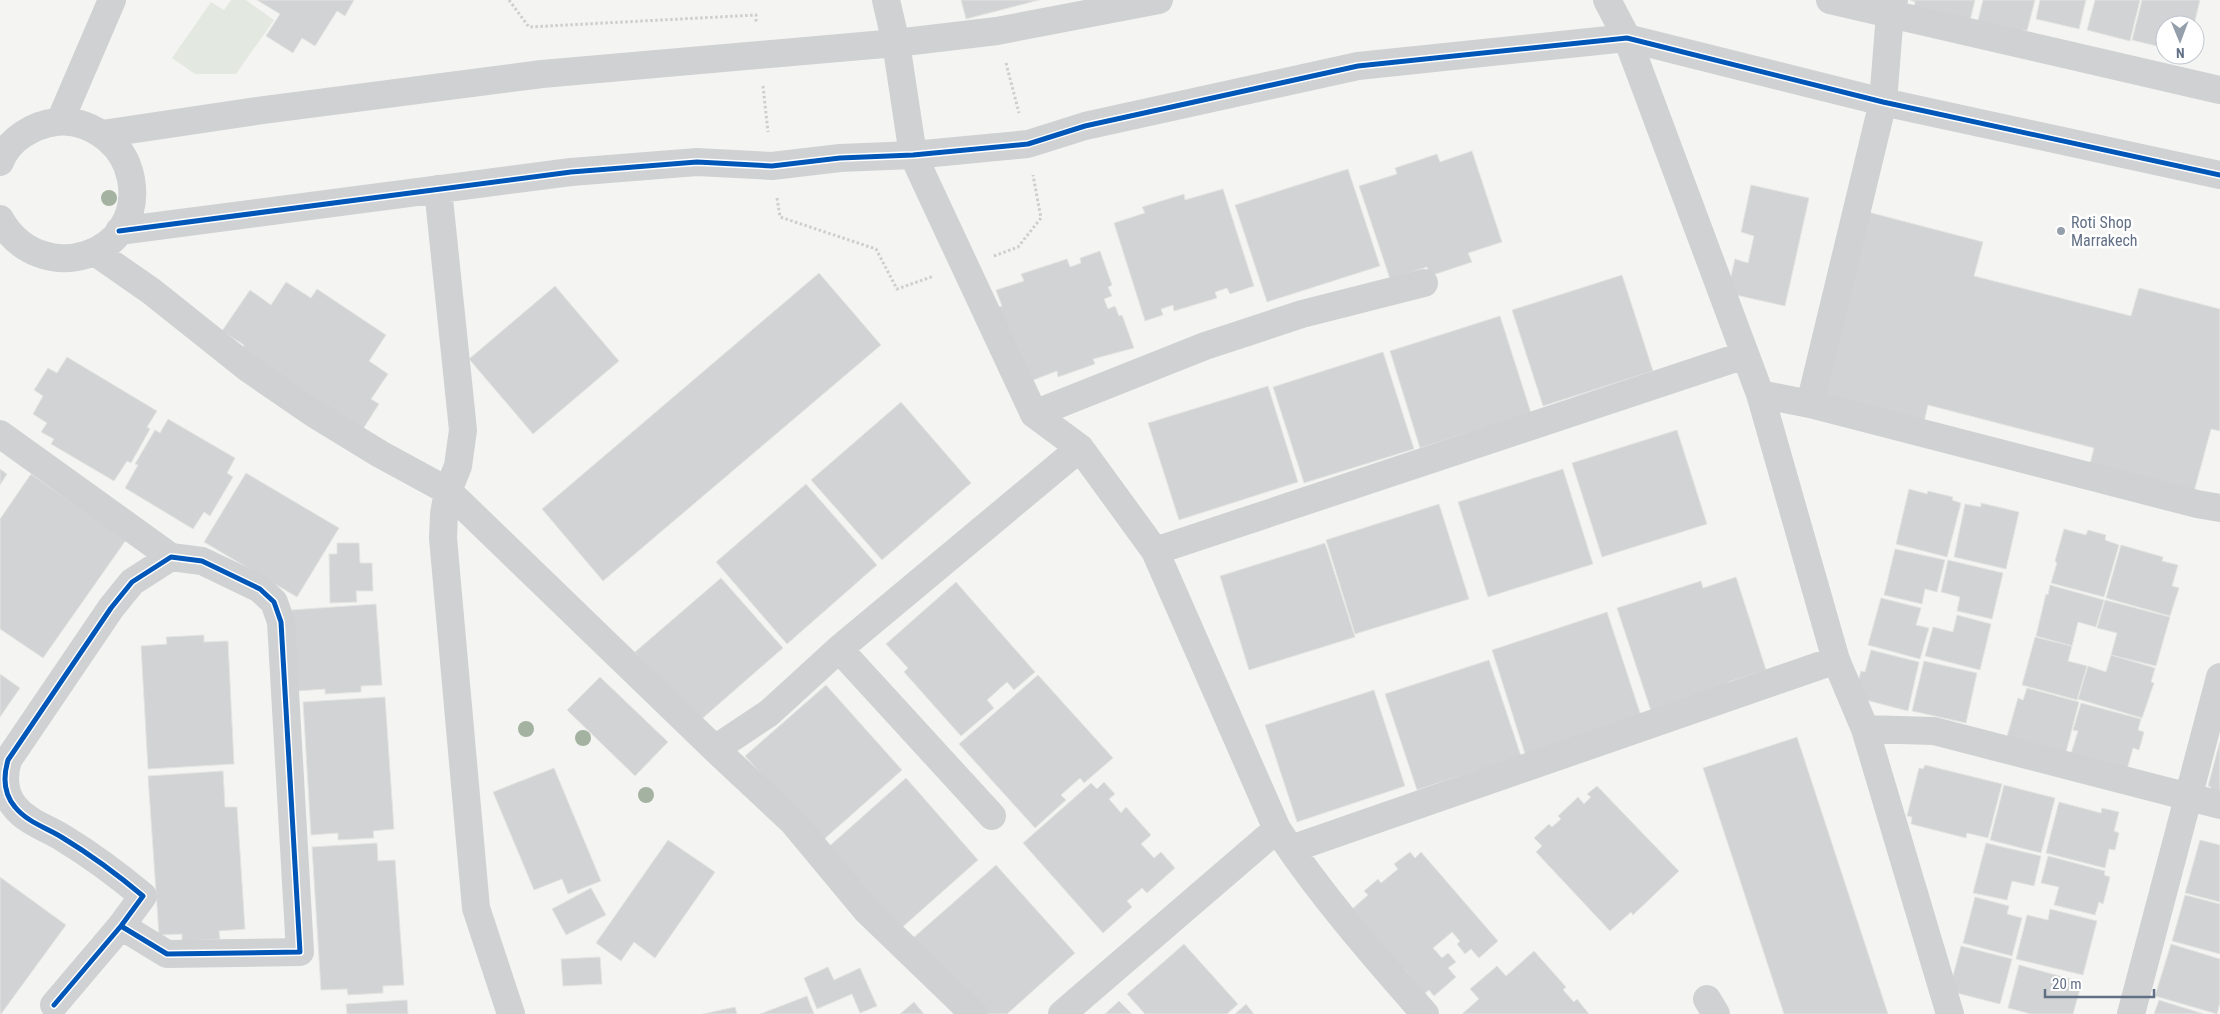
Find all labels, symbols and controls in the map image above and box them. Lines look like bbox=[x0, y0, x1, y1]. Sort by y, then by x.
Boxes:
north arrow bbox=[2155, 15, 2205, 65]
text: N bbox=[2176, 45, 2185, 61]
place label: Roti Shop Marrakech bbox=[2071, 213, 2138, 250]
marker: Roti Shop Marrakech bbox=[2055, 225, 2067, 237]
scale bar bbox=[2045, 966, 2154, 998]
text: 20 m bbox=[2052, 975, 2082, 993]

